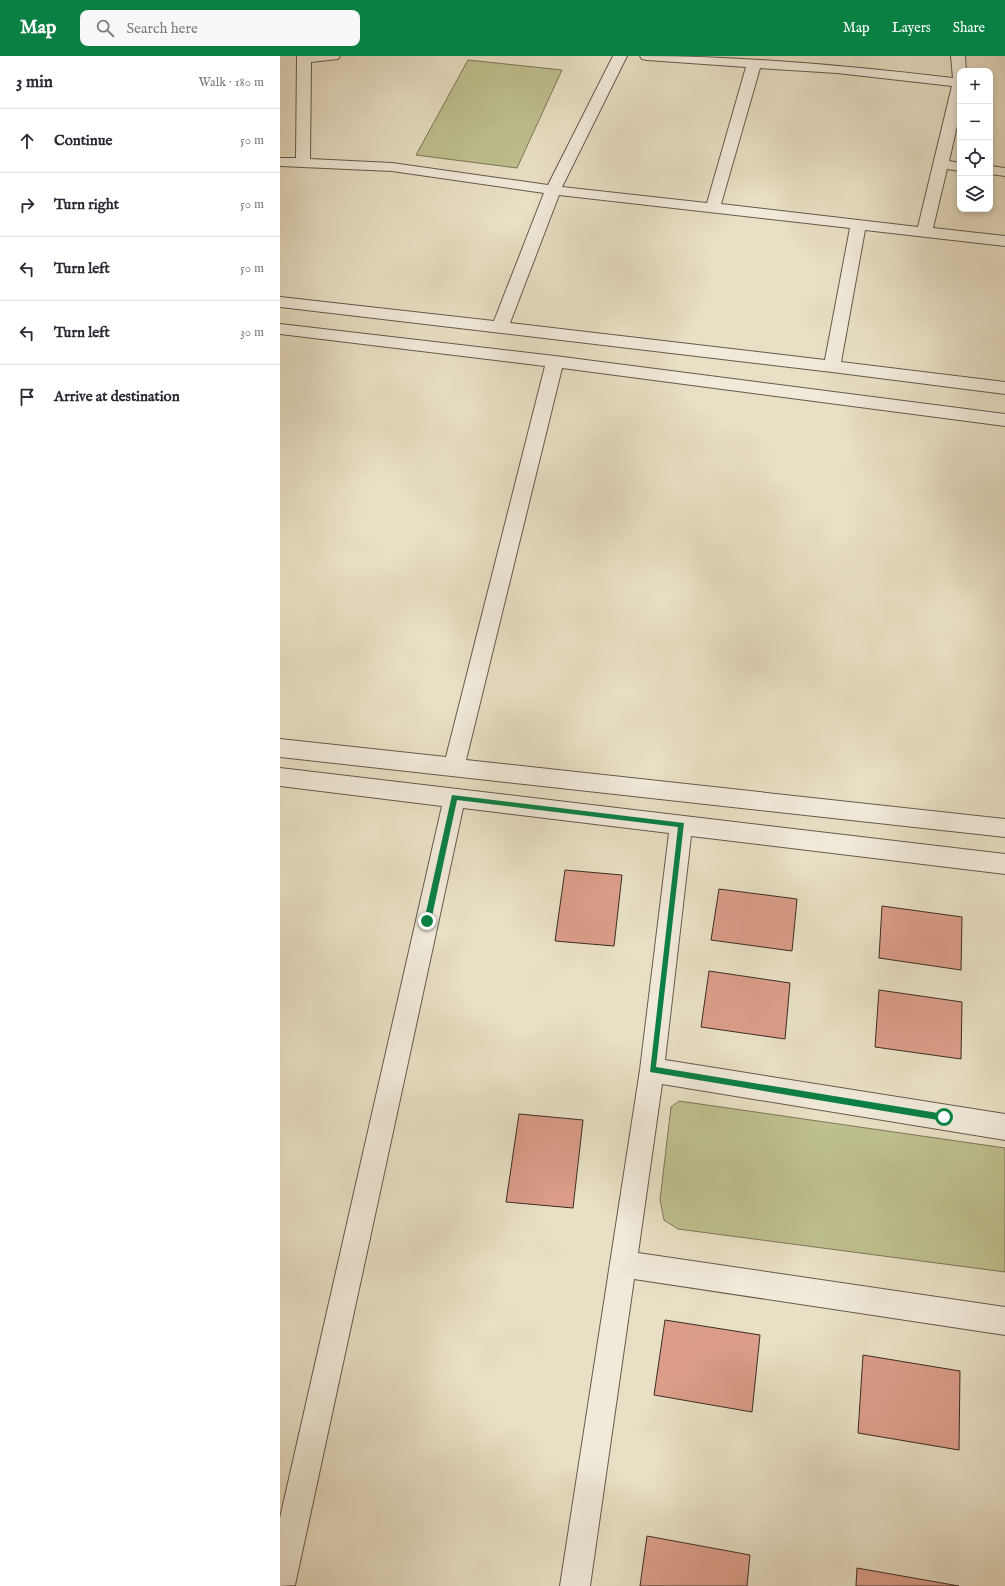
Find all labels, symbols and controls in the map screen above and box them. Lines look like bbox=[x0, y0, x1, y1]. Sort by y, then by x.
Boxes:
search box bbox=[80, 10, 360, 46]
text: Map bbox=[20, 16, 56, 40]
icon: search bbox=[94, 17, 116, 39]
text: Search here bbox=[126, 19, 198, 38]
text: Map bbox=[843, 19, 870, 37]
text: Layers bbox=[892, 19, 931, 37]
text: Share bbox=[953, 19, 985, 37]
map controls bbox=[957, 68, 993, 212]
button: + bbox=[957, 68, 993, 104]
text: 3 min bbox=[16, 72, 53, 93]
text: Walk · 180 m bbox=[199, 74, 264, 91]
button: − bbox=[957, 104, 993, 140]
icon: ahead bbox=[16, 130, 38, 152]
text: Continue bbox=[54, 131, 112, 150]
text: 50 m bbox=[240, 132, 264, 149]
button: locate bbox=[957, 140, 993, 176]
button: layers bbox=[957, 176, 993, 212]
icon: right bbox=[16, 194, 38, 216]
text: Turn right bbox=[54, 195, 119, 214]
text: 50 m bbox=[240, 196, 264, 213]
icon: left bbox=[16, 258, 38, 280]
text: Turn left bbox=[54, 259, 110, 278]
text: 50 m bbox=[240, 260, 264, 277]
icon: left bbox=[16, 322, 38, 344]
text: Turn left bbox=[54, 323, 110, 342]
text: 30 m bbox=[240, 324, 264, 341]
icon: arrive bbox=[16, 386, 38, 408]
text: Arrive at destination bbox=[54, 387, 180, 406]
route end bbox=[418, 912, 436, 930]
route start bbox=[935, 1108, 953, 1126]

